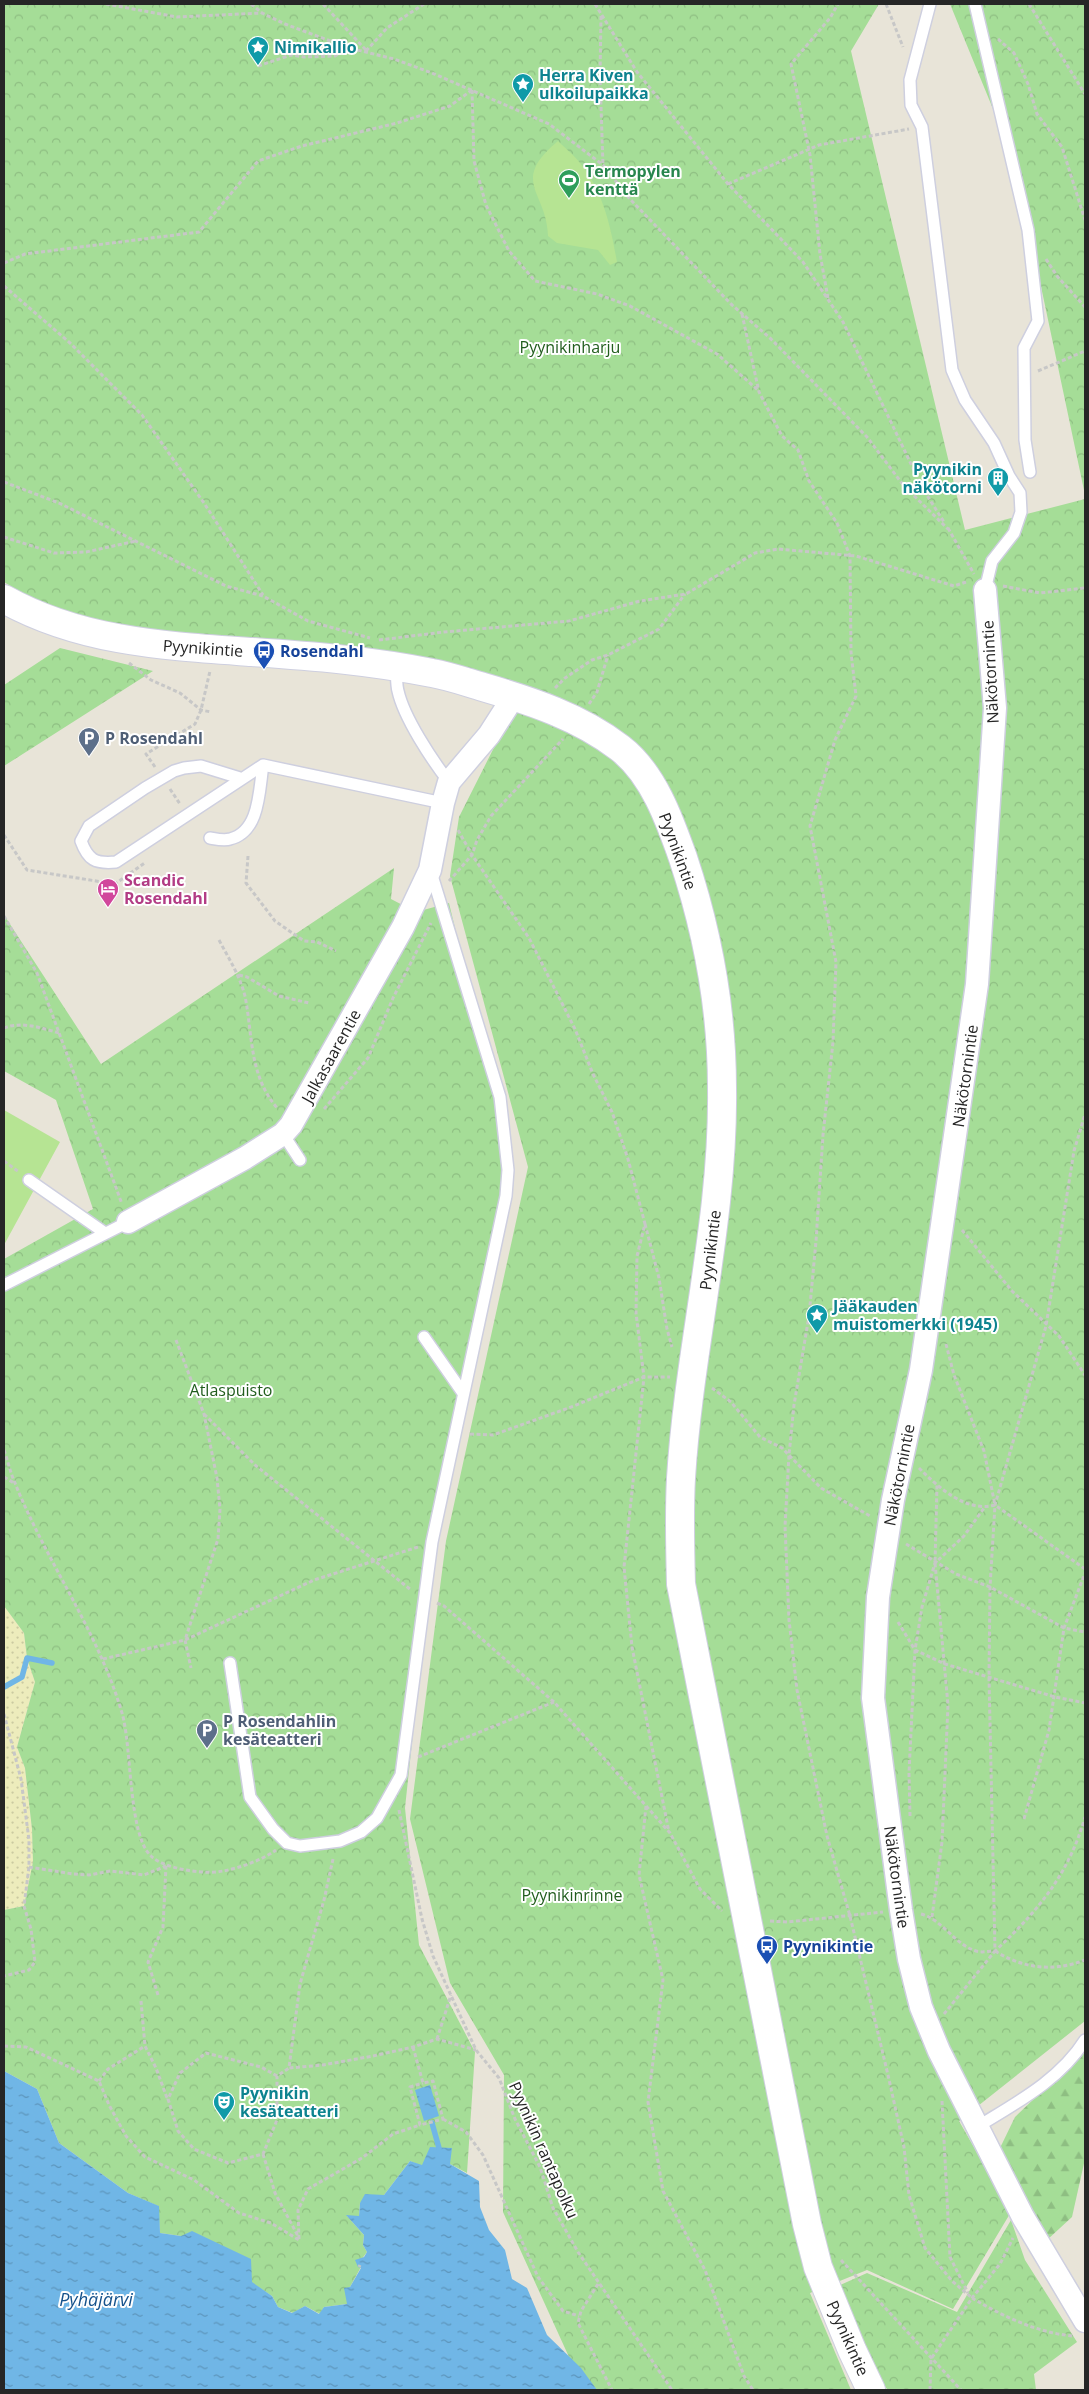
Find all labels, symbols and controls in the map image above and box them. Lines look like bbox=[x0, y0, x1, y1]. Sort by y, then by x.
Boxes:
place icon: Nimikallio bbox=[246, 35, 270, 66]
place label: Nimikallio bbox=[274, 36, 357, 58]
place label: Herra Kiven ulkoilupaikka bbox=[539, 64, 649, 104]
place icon: Herra Kiven ulkoilupaikka bbox=[511, 72, 535, 103]
place label: Termopylen kenttä bbox=[585, 160, 681, 200]
sports icon: Termopylen kenttä bbox=[557, 168, 581, 199]
park label: Pyynikinharju bbox=[520, 336, 620, 358]
place label: Pyynikin näkötorni bbox=[902, 458, 982, 498]
building icon: Pyynikin näkötorni bbox=[986, 466, 1010, 497]
street label: Näkötornintie bbox=[976, 620, 1004, 724]
street label: Pyynikintie bbox=[162, 634, 244, 662]
bus stop icon: Rosendahl bbox=[252, 639, 276, 670]
place label: Rosendahl bbox=[280, 640, 364, 662]
parking icon: P Rosendahl bbox=[77, 726, 101, 757]
place label: P Rosendahl bbox=[105, 727, 203, 749]
street label: Pyynikintie bbox=[654, 809, 702, 893]
place label: Scandic Rosendahl bbox=[124, 869, 208, 909]
hotel icon: Scandic Rosendahl bbox=[96, 877, 120, 908]
street label: Jalkasaarentie bbox=[295, 1005, 366, 1109]
street label: Näkötornintie bbox=[947, 1023, 983, 1129]
street label: Pyynikintie bbox=[694, 1209, 726, 1291]
place label: Jääkauden muistomerkki (1945) bbox=[831, 1295, 998, 1335]
place icon: Jääkauden muistomerkki (1945) bbox=[805, 1303, 829, 1334]
park label: Atlaspuisto bbox=[190, 1379, 272, 1401]
street label: Näkötornintie bbox=[878, 1422, 920, 1528]
place label: P Rosendahlin kesäteatteri bbox=[223, 1710, 336, 1750]
parking icon: P Rosendahlin kesäteatteri bbox=[195, 1718, 219, 1749]
street label: Näkötornintie bbox=[879, 1824, 915, 1930]
park label: Pyynikinrinne bbox=[522, 1884, 622, 1906]
bus stop icon: Pyynikintie bbox=[755, 1934, 779, 1965]
place label: Pyynikintie bbox=[783, 1935, 873, 1957]
street label: Pyynikin rantapolku bbox=[504, 2078, 584, 2222]
place label: Pyynikin kesäteatteri bbox=[240, 2082, 339, 2122]
theatre icon: Pyynikin kesäteatteri bbox=[212, 2090, 236, 2121]
water label: Pyhäjärvi bbox=[59, 2287, 133, 2311]
street label: Pyynikintie bbox=[822, 2297, 874, 2379]

